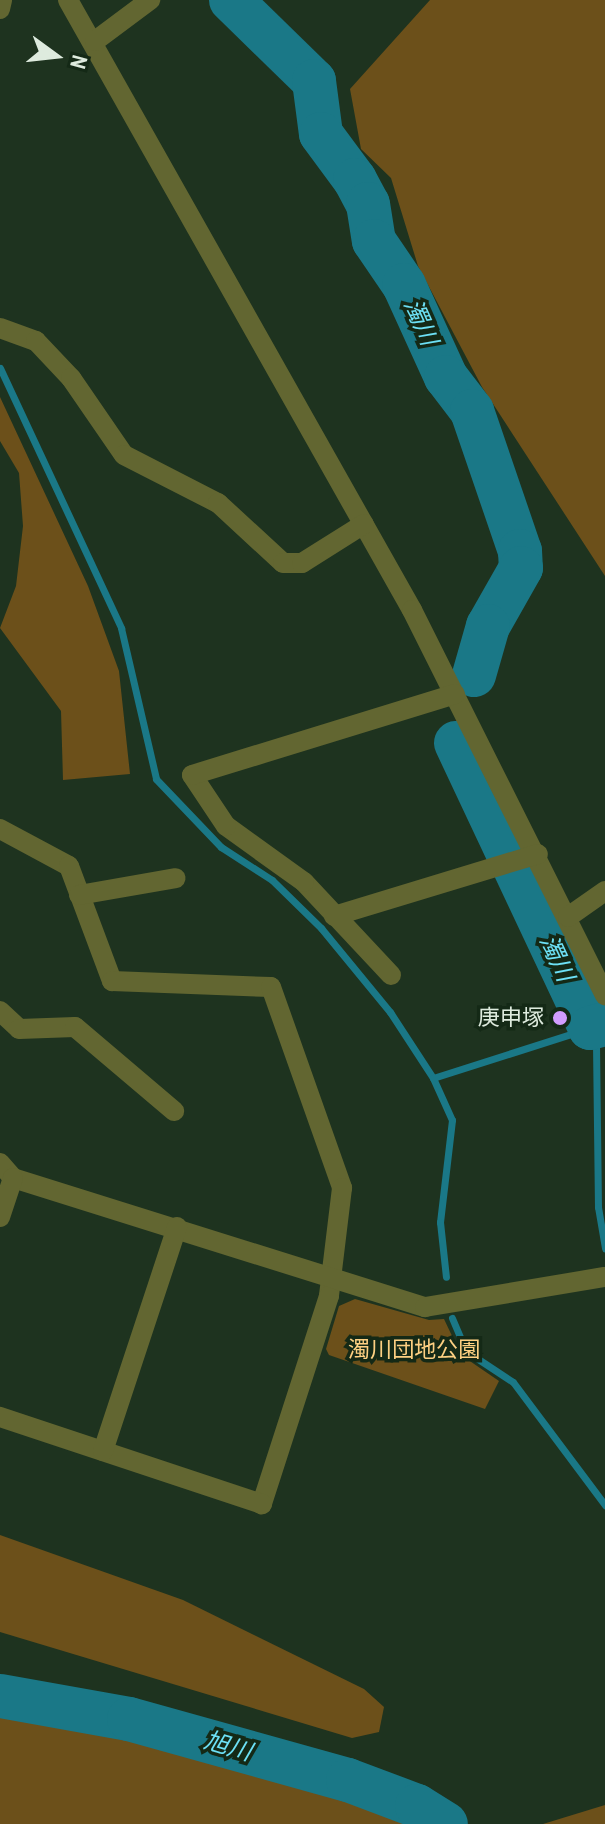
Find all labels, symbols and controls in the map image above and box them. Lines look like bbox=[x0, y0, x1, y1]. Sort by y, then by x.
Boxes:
north arrow bbox=[16, 16, 96, 96]
text: N bbox=[63, 52, 95, 72]
water label: 濁川 bbox=[398, 294, 444, 350]
water label: 濁川 bbox=[534, 930, 580, 986]
place label: 庚申塚 bbox=[478, 1005, 544, 1031]
marker: 庚申塚 bbox=[551, 1009, 569, 1027]
park label: 濁川団地公園 bbox=[348, 1337, 480, 1363]
water label: 旭川 bbox=[201, 1726, 255, 1766]

